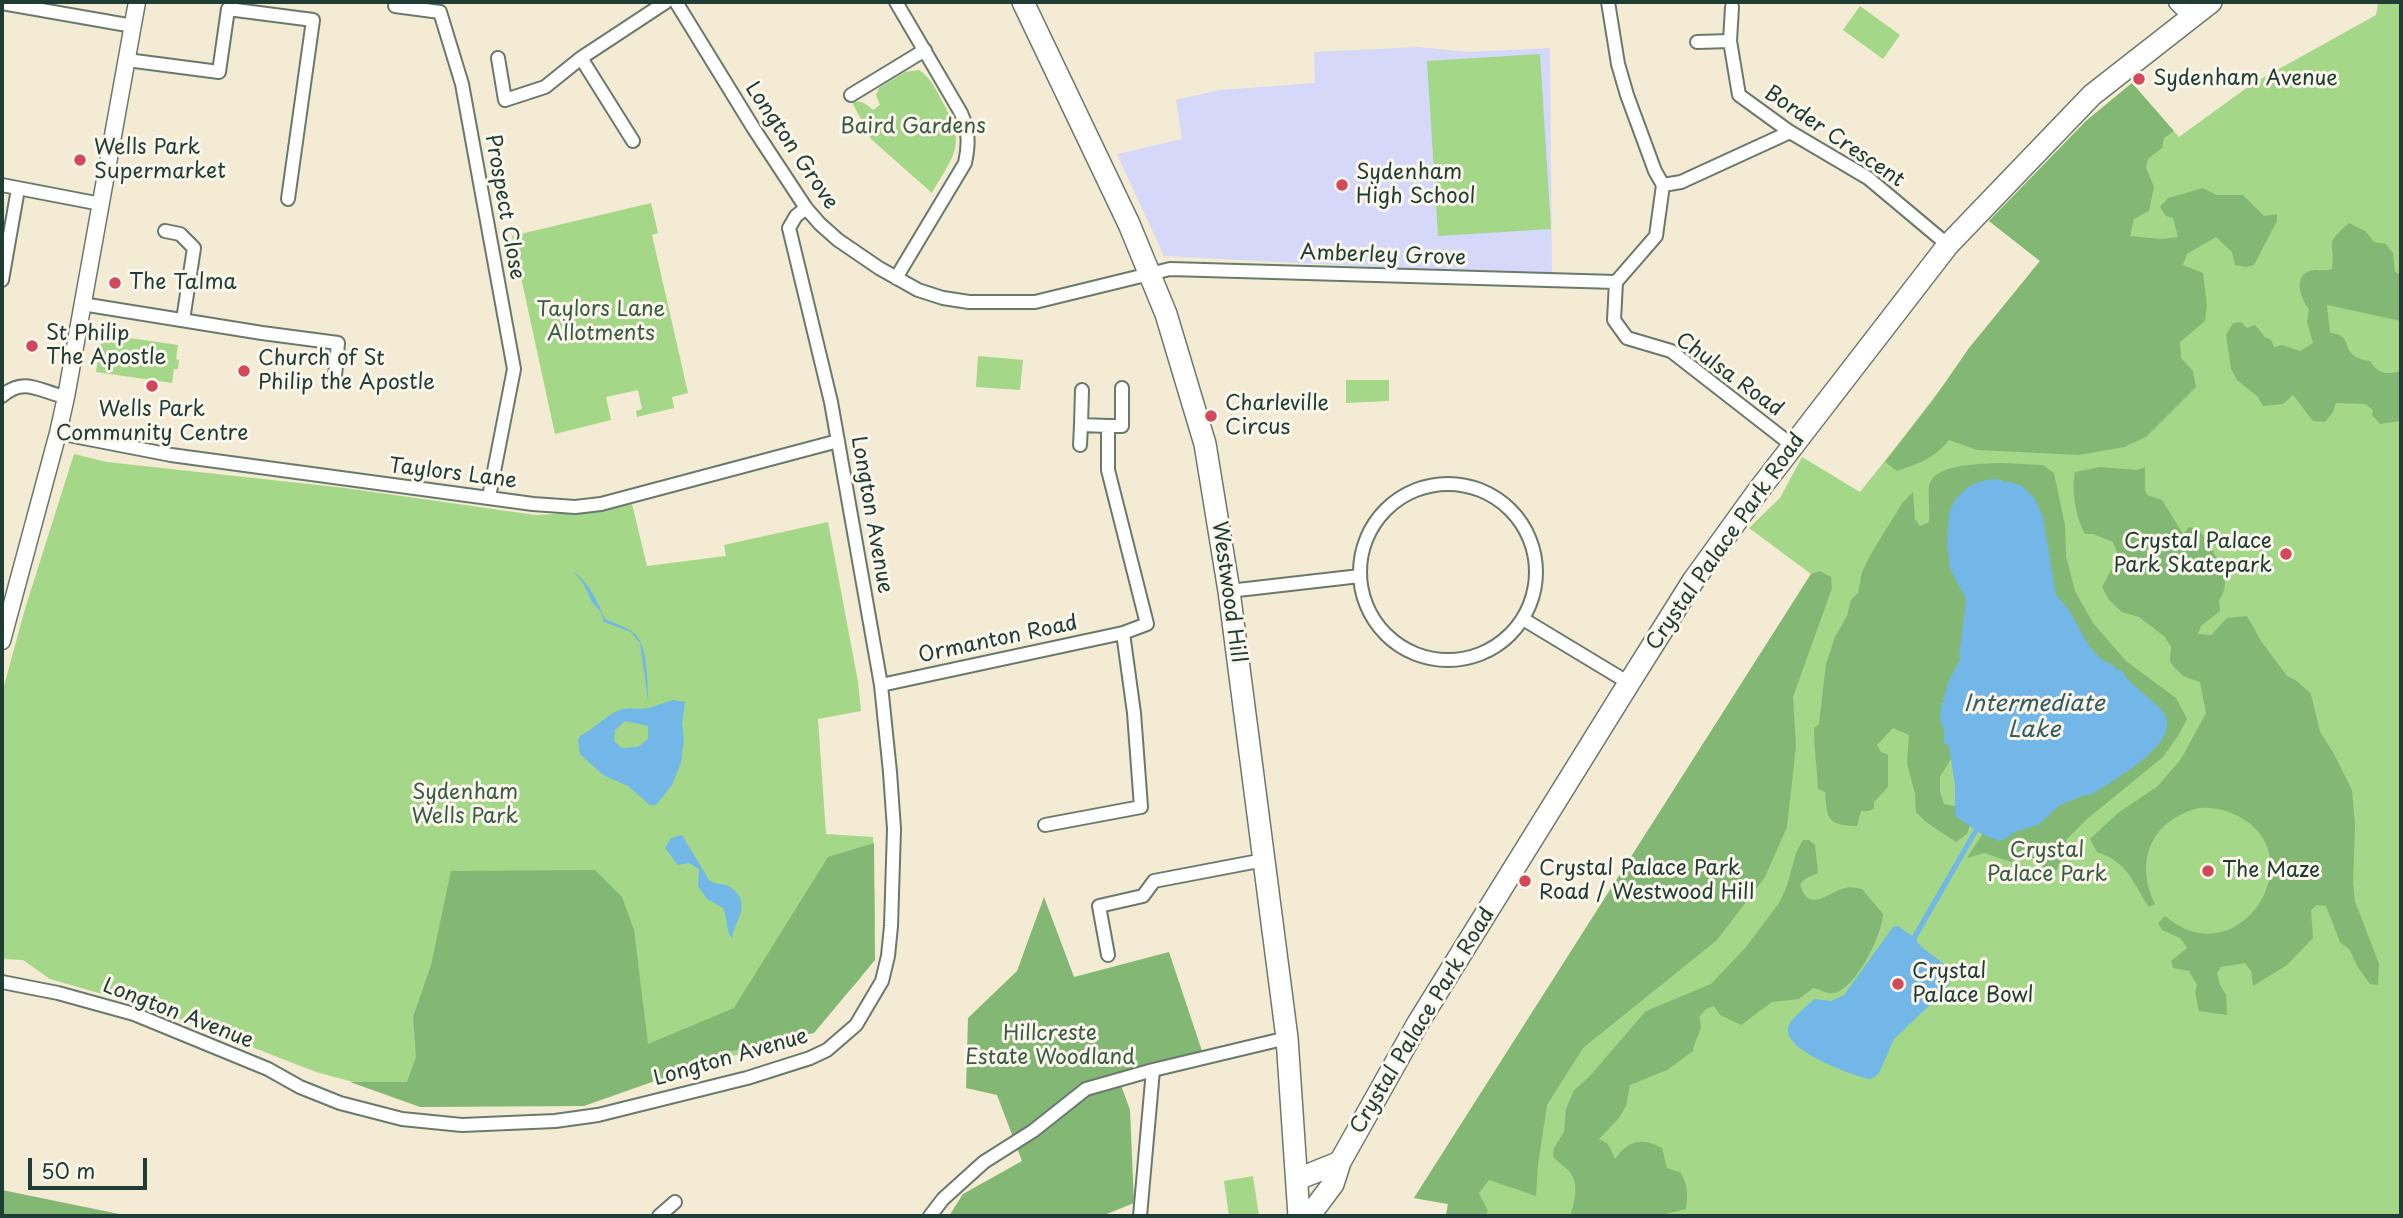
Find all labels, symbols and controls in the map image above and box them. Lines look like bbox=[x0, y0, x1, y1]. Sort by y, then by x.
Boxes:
place label: Sydenham Avenue bbox=[2153, 66, 2338, 92]
marker: Sydenham Avenue bbox=[2131, 71, 2147, 87]
street label: Longton Grove bbox=[739, 77, 843, 215]
street label: Border Crescent bbox=[1759, 81, 1909, 193]
park label: Baird Gardens bbox=[840, 114, 986, 140]
street label: Prospect Close bbox=[479, 132, 529, 282]
place label: Wells Park Supermarket bbox=[94, 135, 226, 185]
marker: Wells Park Supermarket bbox=[72, 152, 88, 168]
place label: Sydenham High School bbox=[1356, 160, 1476, 210]
marker: Sydenham High School bbox=[1334, 177, 1350, 193]
street label: Amberley Grove bbox=[1300, 241, 1466, 271]
place label: The Talma bbox=[129, 270, 237, 296]
marker: The Talma bbox=[107, 275, 123, 291]
park label: Taylors Lane Allotments bbox=[537, 297, 665, 347]
place label: St Philip The Apostle bbox=[46, 321, 166, 371]
street label: Chulsa Road bbox=[1670, 328, 1788, 422]
marker: St Philip The Apostle bbox=[24, 338, 40, 354]
place label: Church of St Philip the Apostle bbox=[258, 346, 435, 396]
marker: Church of St Philip the Apostle bbox=[236, 363, 252, 379]
marker: Wells Park Community Centre bbox=[144, 378, 160, 394]
place label: Charleville Circus bbox=[1225, 391, 1329, 441]
place label: Wells Park Community Centre bbox=[56, 397, 248, 447]
marker: Charleville Circus bbox=[1203, 408, 1219, 424]
street label: Crystal Palace Park Road bbox=[1641, 429, 1811, 655]
street label: Longton Avenue bbox=[845, 434, 897, 596]
street label: Taylors Lane bbox=[388, 454, 518, 494]
street label: Westwood Hill bbox=[1206, 520, 1250, 664]
place label: Crystal Palace Park Skatepark bbox=[2113, 529, 2272, 579]
marker: Crystal Palace Park Skatepark bbox=[2278, 546, 2294, 562]
street label: Ormanton Road bbox=[916, 611, 1080, 669]
water label: Intermediate Lake bbox=[1963, 691, 2105, 745]
park label: Sydenham Wells Park bbox=[412, 780, 518, 830]
park label: Crystal Palace Park bbox=[1987, 838, 2107, 888]
place label: Crystal Palace Park Road / Westwood Hill bbox=[1539, 856, 1755, 906]
place label: The Maze bbox=[2222, 858, 2320, 884]
marker: The Maze bbox=[2200, 863, 2216, 879]
marker: Crystal Palace Park Road / Westwood Hill bbox=[1517, 873, 1533, 889]
street label: Crystal Palace Park Road bbox=[1345, 903, 1501, 1139]
place label: Crystal Palace Bowl bbox=[1912, 959, 2034, 1009]
street label: Longton Avenue bbox=[99, 974, 257, 1054]
marker: Crystal Palace Bowl bbox=[1890, 976, 1906, 992]
park label: Hillcreste Estate Woodland bbox=[965, 1021, 1135, 1071]
street label: Longton Avenue bbox=[651, 1024, 811, 1092]
scale bar bbox=[32, 1144, 150, 1188]
text: 50 m bbox=[41, 1154, 95, 1186]

